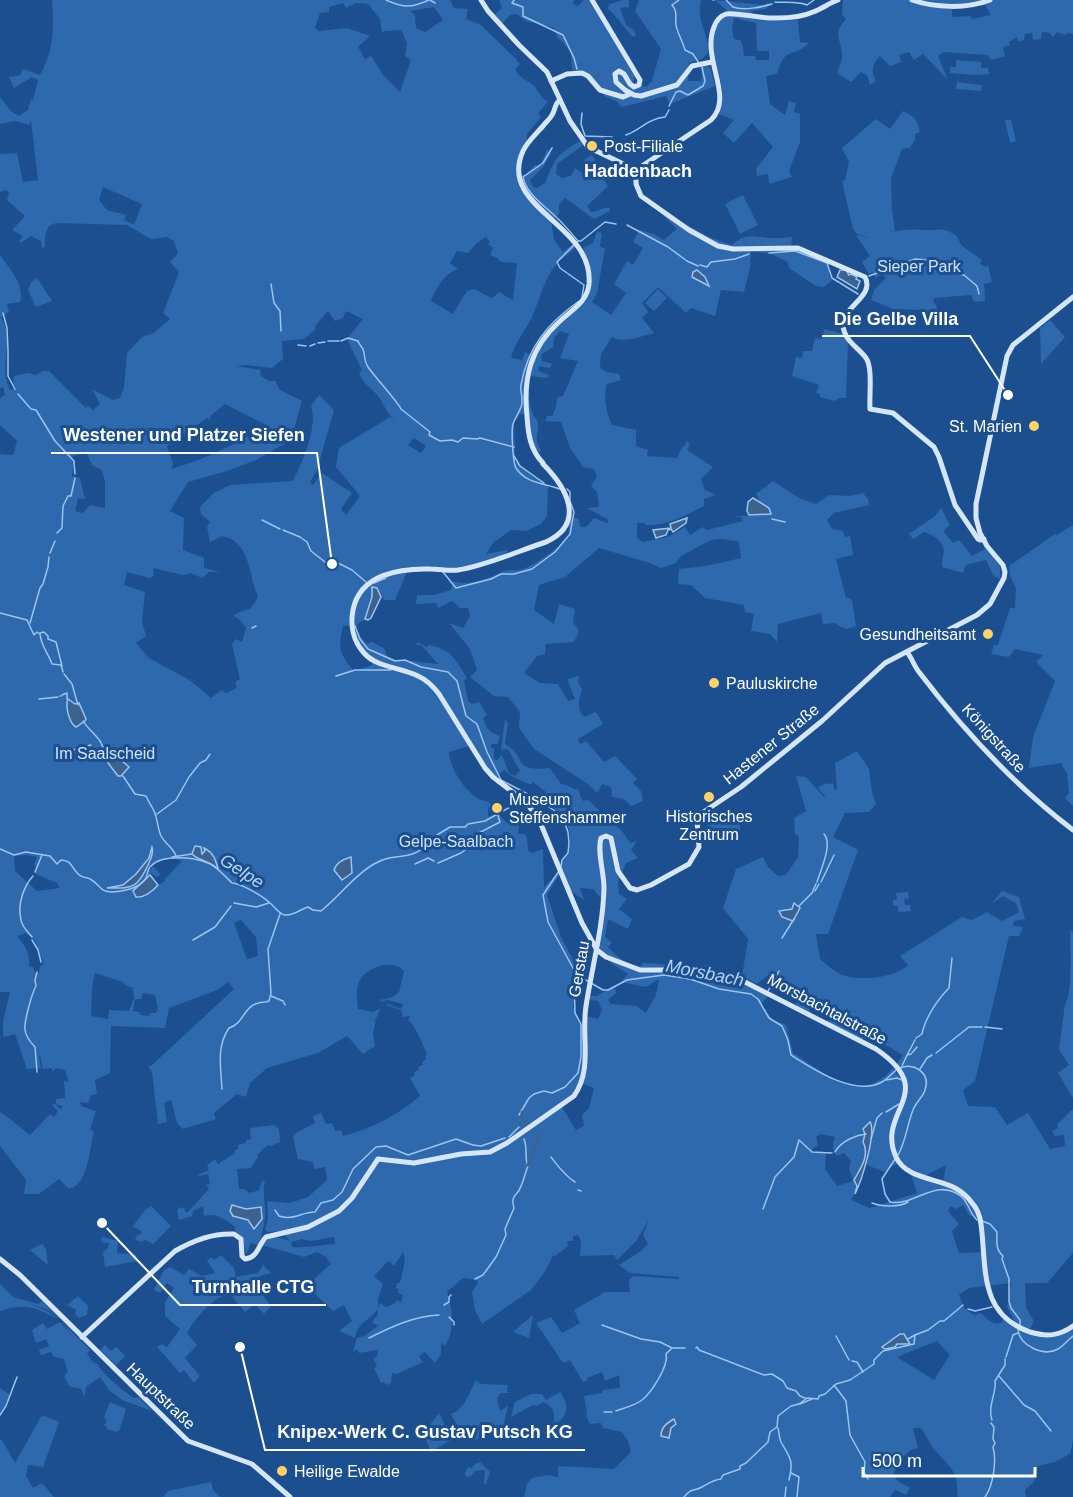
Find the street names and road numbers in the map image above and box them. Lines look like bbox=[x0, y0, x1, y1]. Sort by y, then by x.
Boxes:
street label: Hastener Straße bbox=[720, 700, 822, 788]
street label: Königstraße bbox=[959, 700, 1029, 776]
street label: Gerstau bbox=[566, 939, 592, 999]
street label: Morsbachtalstraße bbox=[765, 970, 890, 1048]
street label: Hauptstraße bbox=[123, 1359, 199, 1433]

